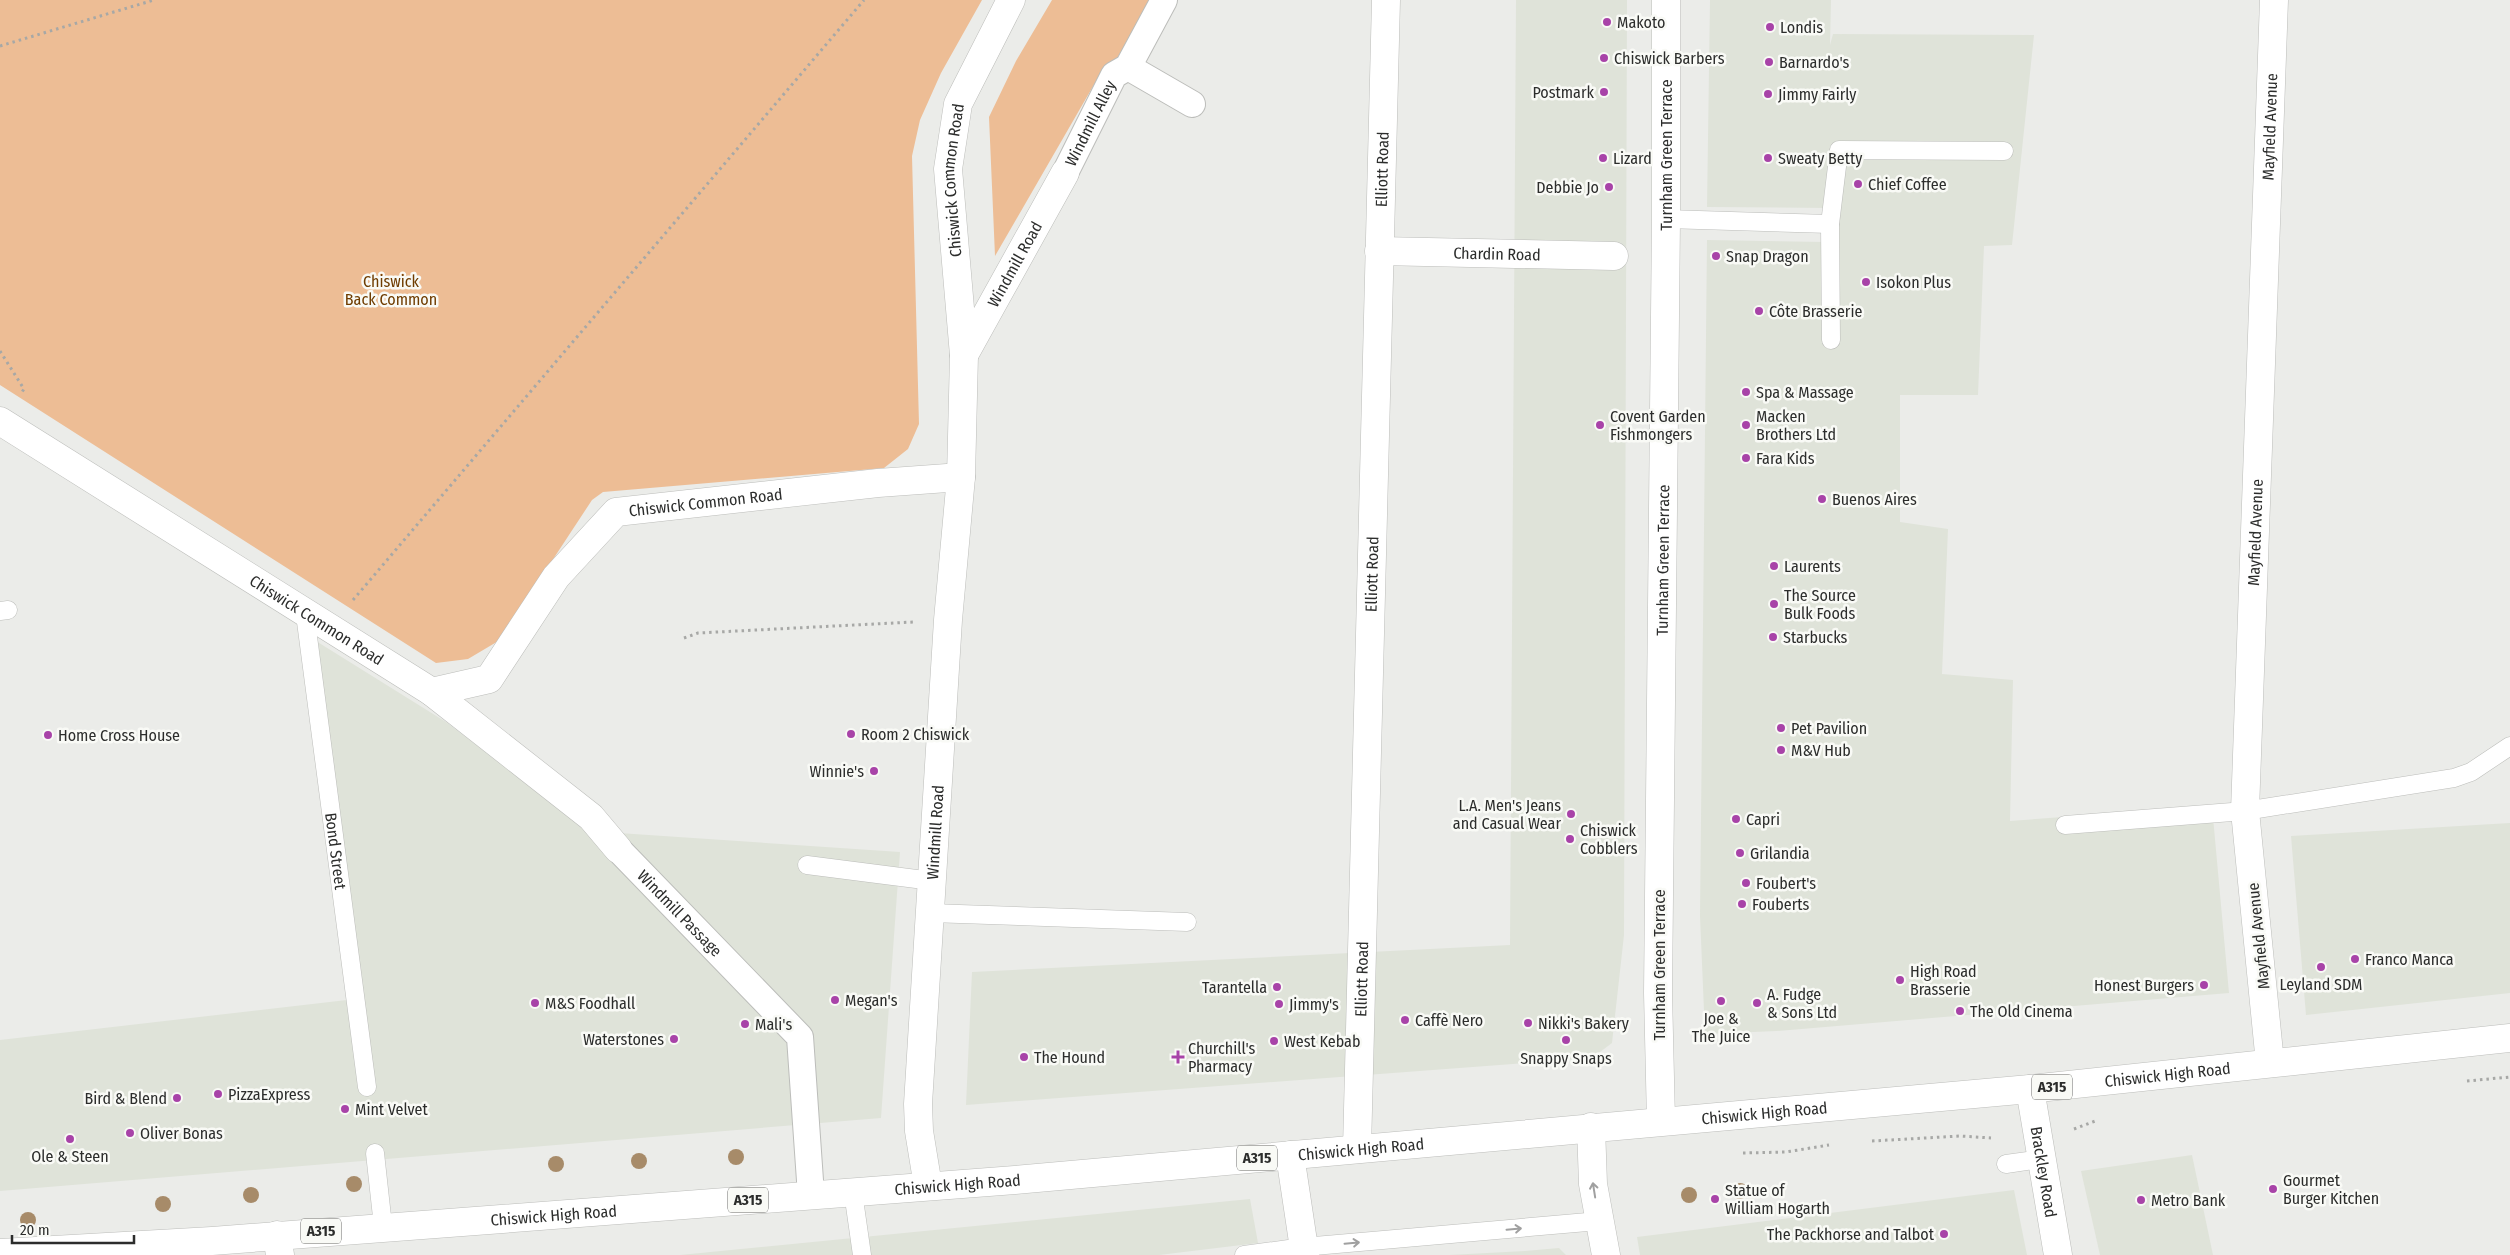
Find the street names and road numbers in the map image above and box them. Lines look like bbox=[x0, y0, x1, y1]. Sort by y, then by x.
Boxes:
street label: Mayfield Avenue bbox=[2259, 73, 2281, 181]
street label: Windmill Alley bbox=[1061, 76, 1120, 169]
street label: Turnham Green Terrace bbox=[1657, 79, 1676, 231]
street label: Chiswick Common Road bbox=[939, 102, 968, 258]
street label: Elliott Road bbox=[1372, 131, 1393, 207]
street label: Windmill Road bbox=[984, 218, 1046, 310]
street label: Chardin Road bbox=[1453, 244, 1541, 264]
street label: Mayfield Avenue bbox=[2244, 479, 2267, 586]
street label: Turnham Green Terrace bbox=[1653, 484, 1673, 636]
street label: Chiswick Common Road bbox=[628, 485, 783, 521]
street label: Elliott Road bbox=[1362, 536, 1382, 612]
street label: Chiswick Common Road bbox=[246, 571, 387, 669]
street label: Windmill Road bbox=[923, 784, 948, 880]
street label: Bond Street bbox=[321, 811, 350, 891]
street label: Windmill Passage bbox=[633, 866, 726, 961]
street label: Mayfield Avenue bbox=[2243, 882, 2274, 990]
street label: Turnham Green Terrace bbox=[1650, 889, 1669, 1041]
street label: Elliott Road bbox=[1351, 941, 1372, 1017]
street label: Chiswick High Road bbox=[2104, 1059, 2231, 1091]
road number: A315 bbox=[2032, 1074, 2072, 1100]
street label: Chiswick High Road bbox=[1701, 1098, 1828, 1128]
street label: Brackley Road bbox=[2026, 1125, 2061, 1219]
street label: Chiswick High Road bbox=[1297, 1134, 1425, 1165]
road number: A315 bbox=[1237, 1146, 1277, 1170]
street label: Chiswick High Road bbox=[894, 1171, 1021, 1199]
road number: A315 bbox=[728, 1188, 768, 1212]
street label: Chiswick High Road bbox=[490, 1201, 617, 1230]
road number: A315 bbox=[301, 1218, 341, 1244]

